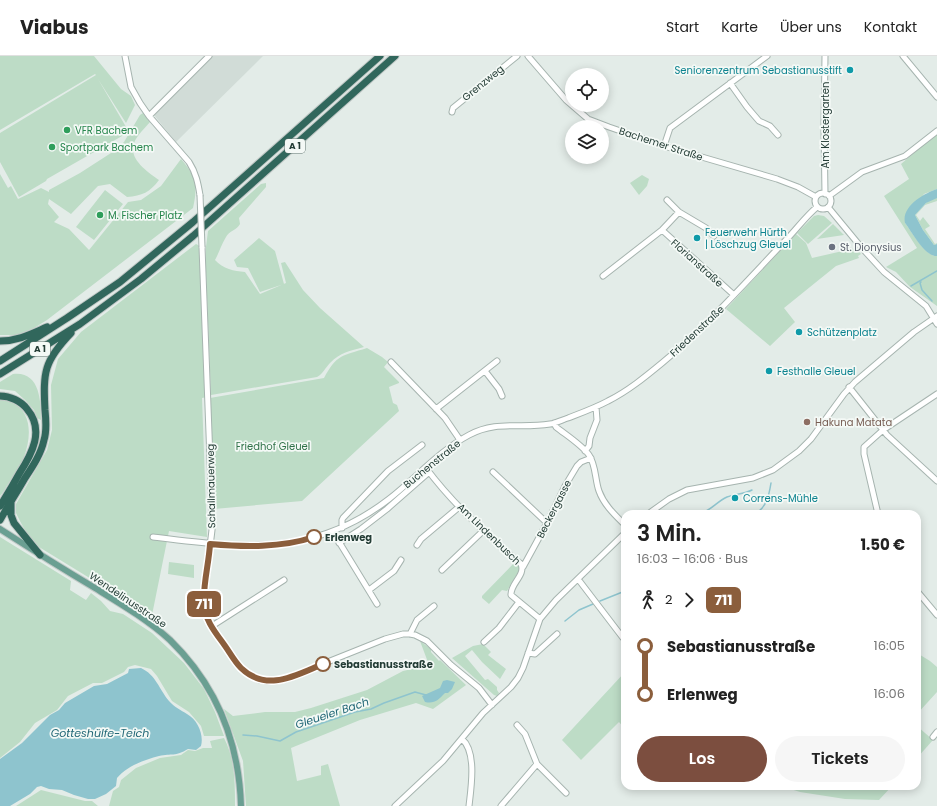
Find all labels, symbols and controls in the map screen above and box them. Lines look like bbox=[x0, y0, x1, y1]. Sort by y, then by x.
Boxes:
text: Viabus bbox=[20, 14, 89, 41]
text: Start bbox=[666, 17, 699, 37]
text: Karte bbox=[721, 17, 758, 37]
text: Über uns bbox=[780, 17, 842, 37]
text: Kontakt bbox=[864, 17, 917, 37]
street label: Grenzweg bbox=[459, 61, 507, 105]
place label: Seniorenzentrum Sebastianusstift bbox=[675, 63, 842, 78]
marker: Seniorenzentrum Sebastianusstift bbox=[845, 65, 855, 75]
map controls bbox=[565, 68, 609, 164]
button: locate bbox=[565, 68, 609, 112]
street label: Am Klostergarten bbox=[818, 82, 833, 168]
button: layers bbox=[565, 120, 609, 164]
place label: VFR Bachem bbox=[75, 123, 137, 138]
street label: Bachemer Straße bbox=[617, 123, 705, 165]
marker: VFR Bachem bbox=[62, 125, 72, 135]
road number: A 1 bbox=[285, 139, 305, 153]
place label: Sportpark Bachem bbox=[60, 140, 153, 155]
marker: Sportpark Bachem bbox=[47, 142, 57, 152]
place label: M. Fischer Platz bbox=[108, 208, 183, 223]
marker: M. Fischer Platz bbox=[95, 210, 105, 220]
place label: Feuerwehr Hürth | Löschzug Gleuel bbox=[705, 225, 791, 252]
marker: Feuerwehr Hürth | Löschzug Gleuel bbox=[692, 233, 702, 243]
street label: Florianstraße bbox=[668, 235, 726, 291]
place label: St. Dionysius bbox=[840, 240, 902, 255]
marker: St. Dionysius bbox=[827, 242, 837, 252]
street label: Friedenstraße bbox=[667, 302, 727, 360]
place label: Schützenplatz bbox=[807, 325, 877, 340]
marker: Schützenplatz bbox=[794, 327, 804, 337]
road number: A 1 bbox=[30, 342, 50, 356]
place label: Festhalle Gleuel bbox=[777, 364, 856, 379]
marker: Festhalle Gleuel bbox=[764, 366, 774, 376]
place label: Hakuna Matata bbox=[815, 415, 892, 430]
marker: Hakuna Matata bbox=[802, 417, 812, 427]
street label: Buchenstraße bbox=[400, 436, 464, 492]
park label: Friedhof Gleuel bbox=[236, 439, 310, 454]
street label: Schallmauerweg bbox=[203, 444, 219, 528]
street label: Beckergasse bbox=[533, 477, 575, 541]
place label: Correns-Mühle bbox=[743, 491, 818, 506]
marker: Correns-Mühle bbox=[730, 493, 740, 503]
street label: Am Lindenbusch bbox=[454, 500, 524, 568]
text: 3 Min. bbox=[637, 518, 702, 549]
marker: Erlenweg bbox=[306, 529, 322, 545]
place label: Erlenweg bbox=[325, 530, 372, 545]
text: 1.50 € bbox=[860, 534, 905, 555]
text: 16:03 – 16:06 · Bus bbox=[637, 549, 748, 568]
street label: Wendelinusstraße bbox=[86, 568, 170, 632]
icon: walk bbox=[637, 589, 659, 611]
icon: forward bbox=[678, 589, 700, 611]
text: 2 bbox=[665, 590, 672, 609]
text: 711 bbox=[714, 590, 733, 610]
line badge: 711 bbox=[181, 591, 227, 617]
text: 711 bbox=[195, 594, 213, 614]
text: Sebastianusstraße bbox=[667, 636, 815, 657]
text: 16:05 bbox=[873, 636, 905, 655]
marker: Sebastianusstraße bbox=[315, 656, 331, 672]
place label: Sebastianusstraße bbox=[334, 657, 433, 672]
text: Erlenweg bbox=[667, 684, 738, 705]
text: 16:06 bbox=[873, 684, 905, 703]
water label: Gleueler Bach bbox=[293, 694, 371, 732]
water label: Gotteshülfe-Teich bbox=[51, 725, 149, 741]
button: Los bbox=[637, 736, 767, 782]
button: Tickets bbox=[775, 736, 905, 782]

